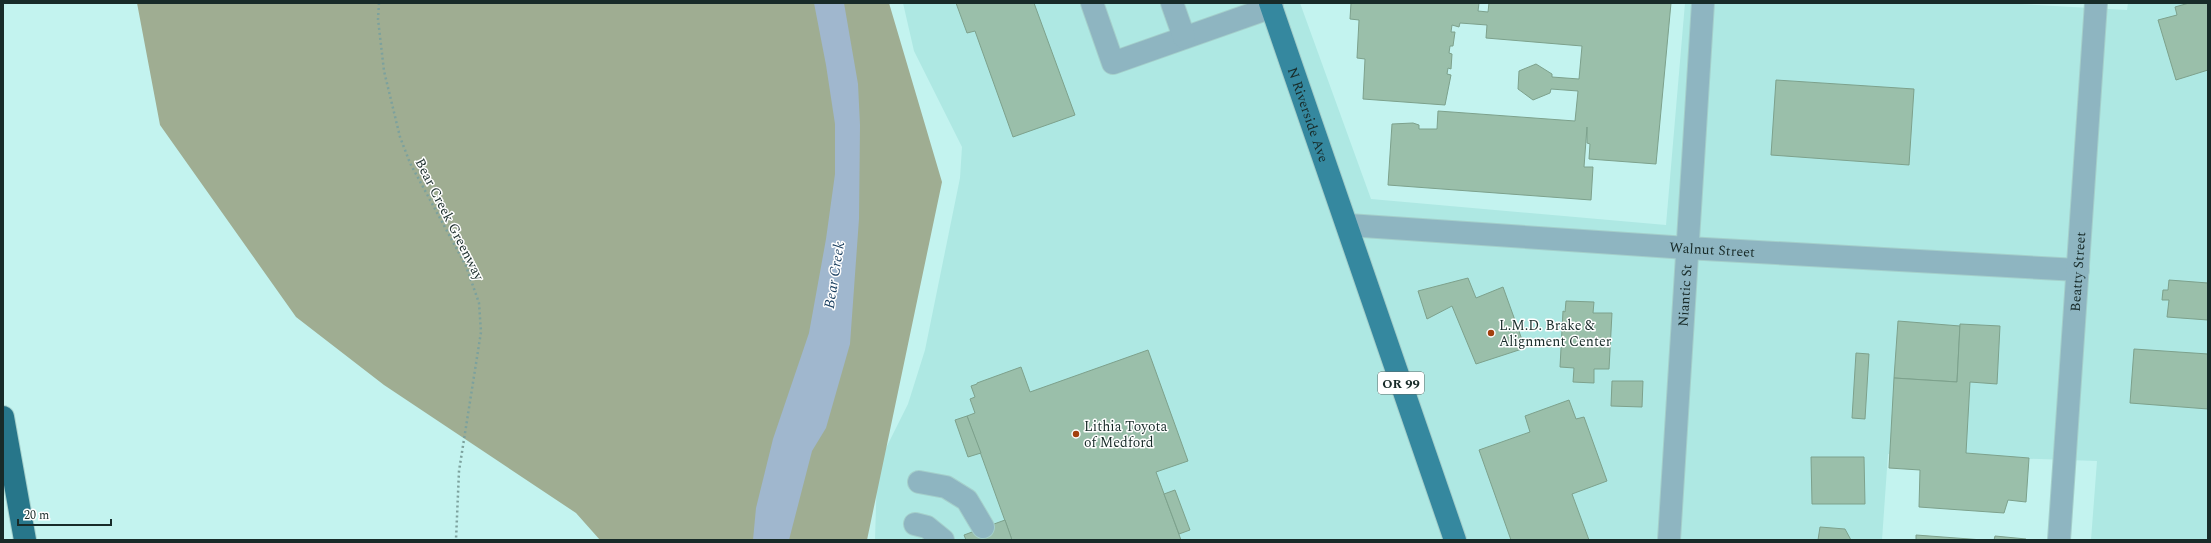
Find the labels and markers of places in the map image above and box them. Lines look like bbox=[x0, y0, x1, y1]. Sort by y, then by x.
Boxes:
place label: L.M.D. Brake & Alignment Center bbox=[1499, 315, 1612, 352]
marker: L.M.D. Brake & Alignment Center bbox=[1486, 328, 1496, 338]
place label: Lithia Toyota of Medford bbox=[1084, 416, 1168, 453]
marker: Lithia Toyota of Medford bbox=[1071, 429, 1081, 439]

